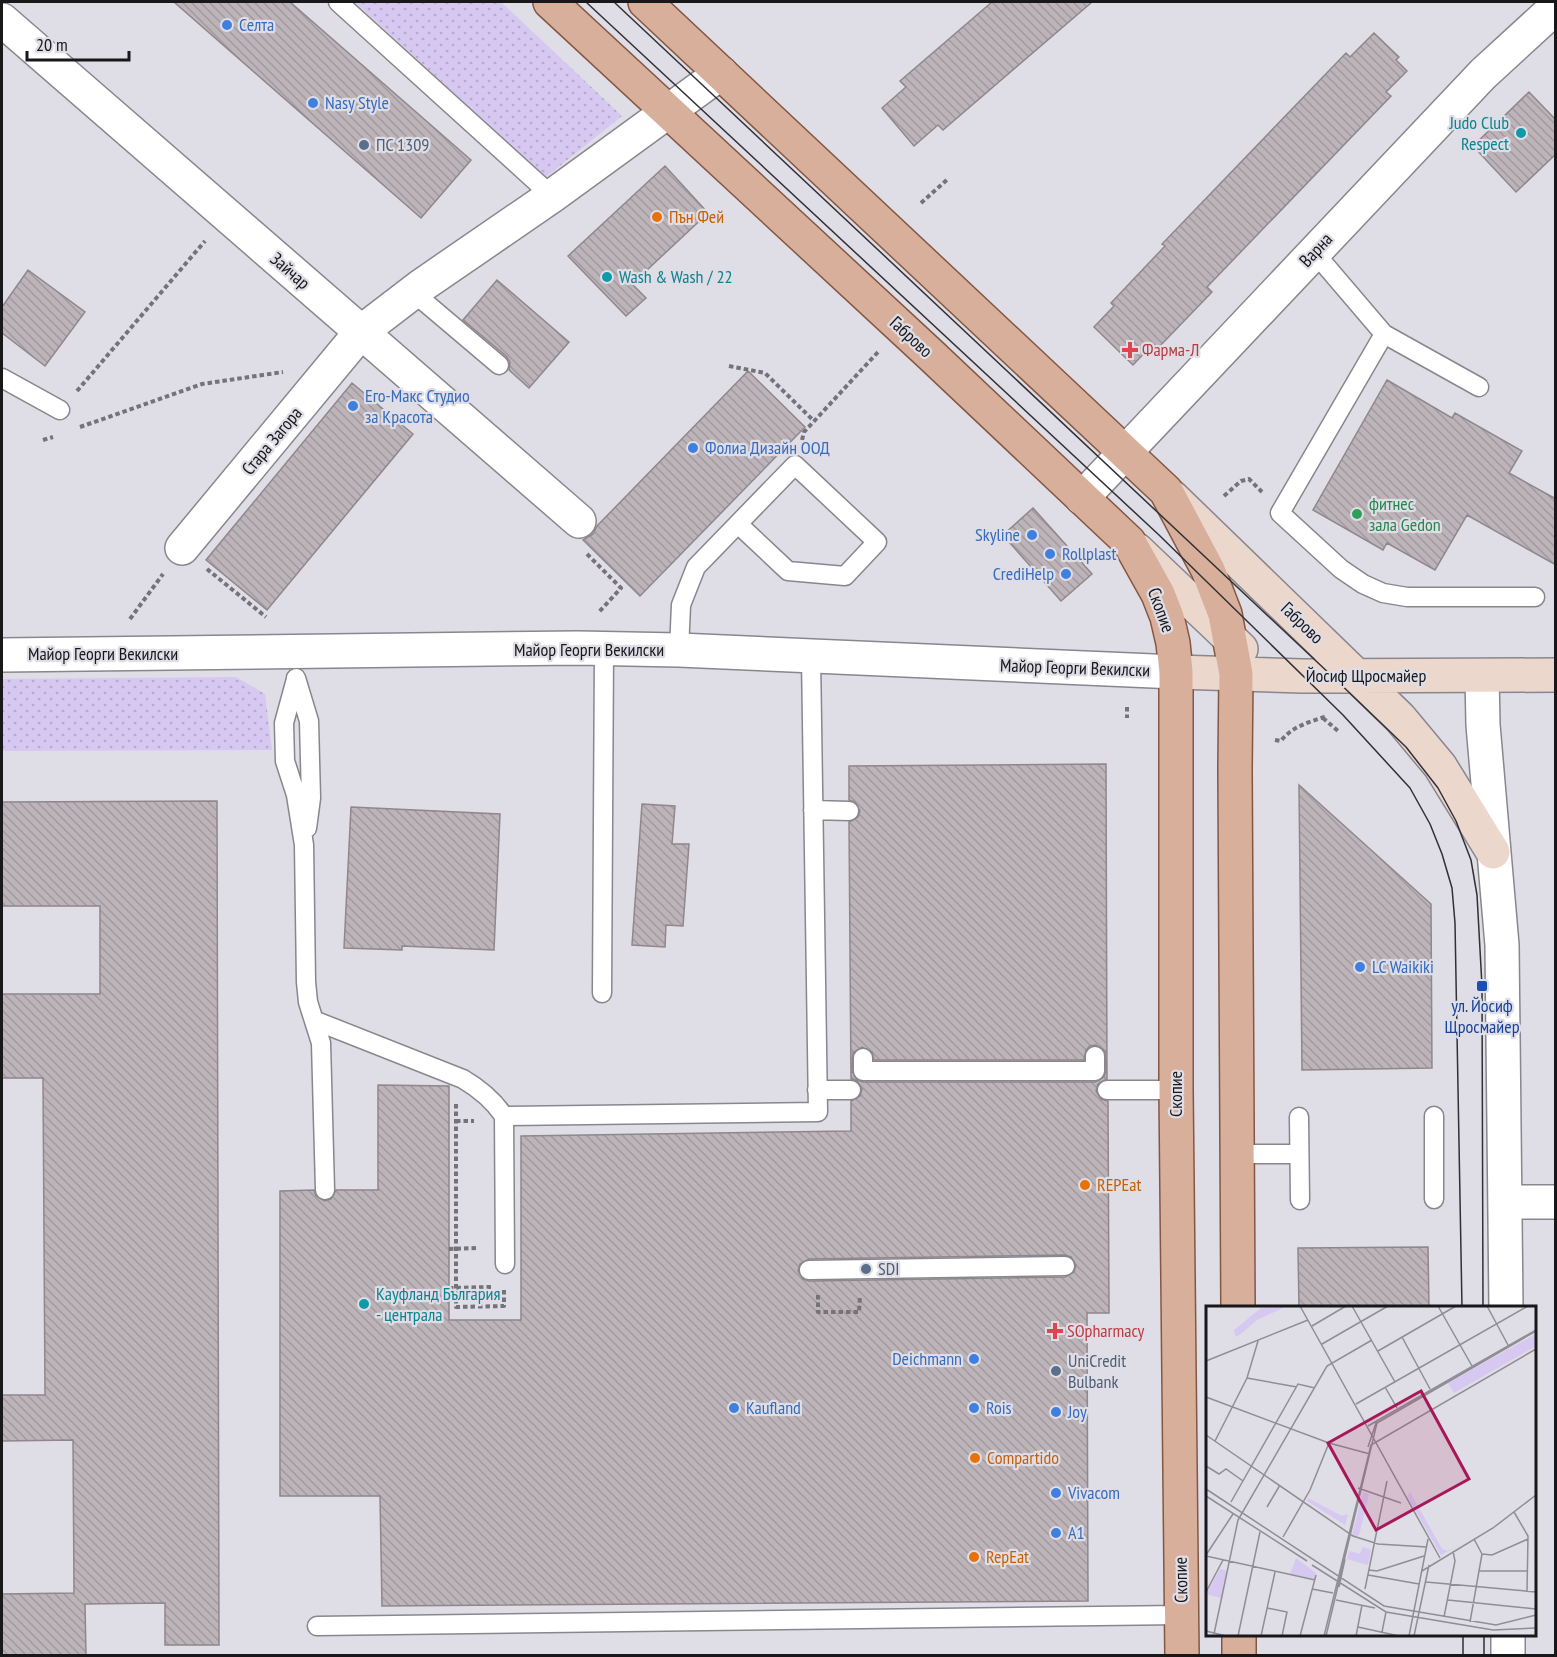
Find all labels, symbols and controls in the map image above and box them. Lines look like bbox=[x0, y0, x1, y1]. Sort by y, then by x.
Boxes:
place label: Селта bbox=[239, 13, 274, 36]
marker: Селта bbox=[220, 18, 234, 32]
scale bar bbox=[27, 24, 129, 62]
text: 20 m bbox=[36, 33, 68, 56]
place label: Nasy Style bbox=[325, 91, 389, 114]
marker: Nasy Style bbox=[306, 96, 320, 110]
place label: Judo Club Respect bbox=[1448, 111, 1509, 155]
marker: Judo Club Respect bbox=[1514, 126, 1528, 140]
place label: ПС 1309 bbox=[376, 133, 429, 156]
marker: ПС 1309 bbox=[357, 138, 371, 152]
place label: Пън Фей bbox=[669, 205, 724, 228]
marker: Пън Фей bbox=[650, 210, 664, 224]
street label: Варна bbox=[1294, 228, 1337, 272]
street label: Зайчар bbox=[266, 247, 315, 294]
place label: Wash & Wash / 22 bbox=[619, 265, 733, 288]
marker: Wash & Wash / 22 bbox=[600, 270, 614, 284]
street label: Габрово bbox=[885, 311, 938, 362]
place label: Фарма-Л bbox=[1142, 338, 1199, 361]
marker: Фарма-Л bbox=[1123, 343, 1137, 357]
place label: Eго-Макс Студио за Красота bbox=[365, 384, 470, 428]
marker: Eго-Макс Студио за Красота bbox=[346, 399, 360, 413]
street label: Стара Загора bbox=[236, 402, 307, 480]
place label: Фолиа Дизайн ООД bbox=[705, 436, 830, 459]
marker: Фолиа Дизайн ООД bbox=[686, 441, 700, 455]
place label: фитнес зала Gedon bbox=[1369, 492, 1441, 536]
marker: фитнес зала Gedon bbox=[1350, 507, 1364, 521]
place label: Skyline bbox=[975, 523, 1020, 546]
marker: Skyline bbox=[1025, 528, 1039, 542]
place label: Rollplast bbox=[1062, 542, 1116, 565]
marker: Rollplast bbox=[1043, 547, 1057, 561]
place label: CrediHelp bbox=[993, 562, 1054, 585]
marker: CrediHelp bbox=[1059, 567, 1073, 581]
street label: Скопие bbox=[1143, 584, 1180, 635]
street label: Габрово bbox=[1276, 597, 1329, 649]
street label: Майор Георги Векилски bbox=[514, 638, 664, 661]
street label: Майор Георги Векилски bbox=[28, 642, 178, 665]
street label: Майор Георги Векилски bbox=[1000, 653, 1150, 682]
street label: Йосиф Щросмайер bbox=[1306, 664, 1426, 687]
place label: LC Waikiki bbox=[1372, 955, 1434, 978]
marker: LC Waikiki bbox=[1353, 960, 1367, 974]
marker: ул. Йосиф Щросмайер bbox=[1475, 979, 1489, 993]
place label: ул. Йосиф Щросмайер bbox=[1445, 994, 1520, 1038]
street label: Скопие bbox=[1164, 1071, 1187, 1117]
place label: REPEat bbox=[1097, 1173, 1141, 1196]
marker: REPEat bbox=[1078, 1178, 1092, 1192]
place label: SDI bbox=[878, 1257, 899, 1280]
marker: SDI bbox=[859, 1262, 873, 1276]
place label: Кауфланд България - централа bbox=[376, 1282, 500, 1326]
marker: Кауфланд България - централа bbox=[357, 1297, 371, 1311]
inset map bbox=[1206, 1306, 1536, 1636]
place label: SOpharmacy bbox=[1067, 1319, 1145, 1342]
marker: SOpharmacy bbox=[1048, 1324, 1062, 1338]
place label: Deichmann bbox=[892, 1347, 962, 1370]
place label: UniCredit Bulbank bbox=[1068, 1349, 1126, 1393]
marker: Deichmann bbox=[967, 1352, 981, 1366]
marker: UniCredit Bulbank bbox=[1049, 1364, 1063, 1378]
place label: Kaufland bbox=[746, 1396, 801, 1419]
place label: Rois bbox=[986, 1396, 1012, 1419]
place label: Joy bbox=[1067, 1400, 1087, 1423]
marker: Kaufland bbox=[727, 1401, 741, 1415]
marker: Rois bbox=[967, 1401, 981, 1415]
marker: Joy bbox=[1049, 1405, 1063, 1419]
place label: Compartido bbox=[987, 1446, 1059, 1469]
marker: Compartido bbox=[968, 1451, 982, 1465]
place label: Vivacom bbox=[1067, 1481, 1120, 1504]
marker: Vivacom bbox=[1049, 1486, 1063, 1500]
place label: A1 bbox=[1068, 1521, 1085, 1544]
marker: A1 bbox=[1049, 1526, 1063, 1540]
place label: RepEat bbox=[986, 1545, 1029, 1568]
marker: RepEat bbox=[967, 1550, 981, 1564]
street label: Скопие bbox=[1169, 1557, 1192, 1603]

